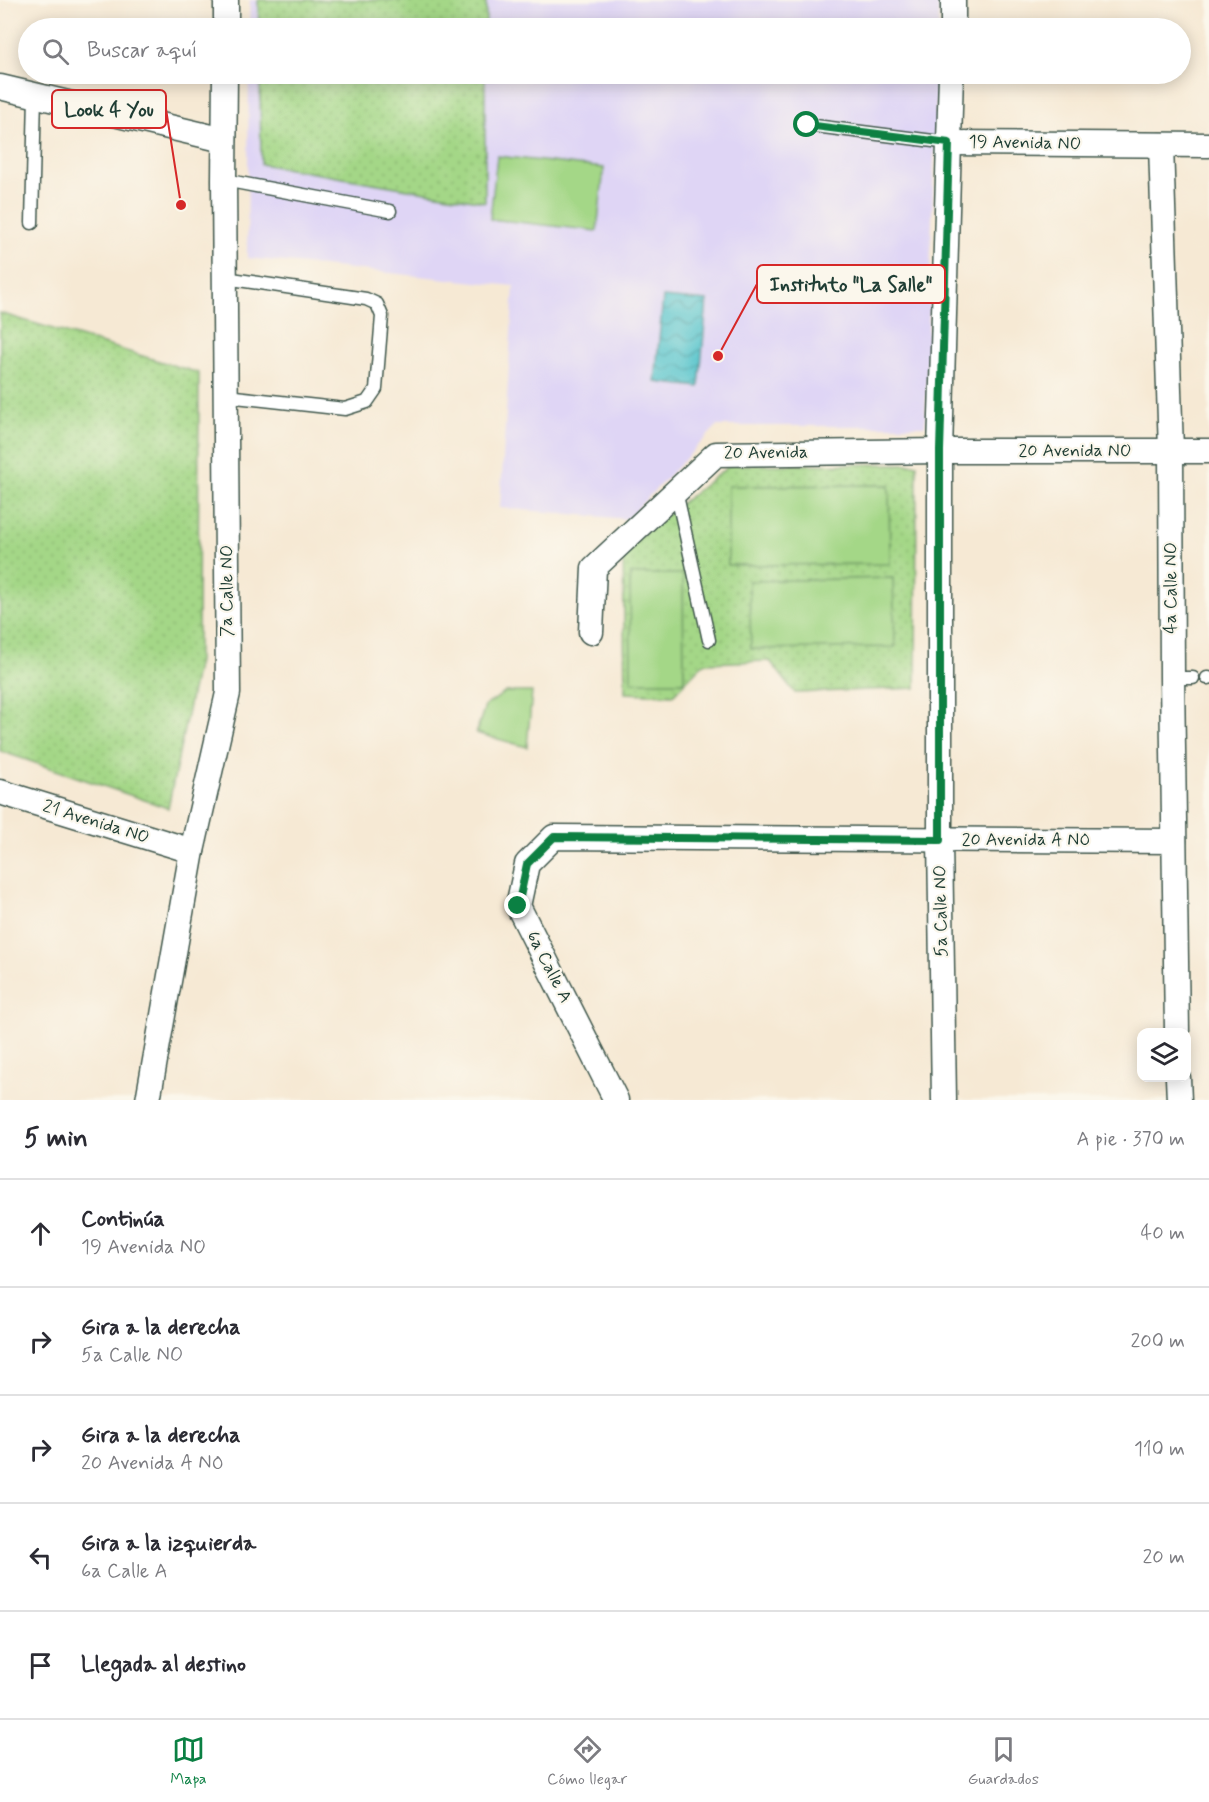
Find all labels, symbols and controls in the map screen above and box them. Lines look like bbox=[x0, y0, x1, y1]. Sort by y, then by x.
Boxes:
search box bbox=[18, 18, 1191, 84]
icon: search bbox=[39, 35, 72, 68]
text: Buscar aquí bbox=[87, 37, 198, 65]
callout: Look 4 You bbox=[52, 90, 166, 128]
text: Look 4 You bbox=[64, 97, 154, 124]
route start bbox=[793, 111, 819, 137]
street label: 19 Avenida NO bbox=[968, 130, 1082, 156]
callout: Instituto "La Salle" bbox=[757, 265, 945, 303]
text: Instituto "La Salle" bbox=[770, 272, 933, 299]
street label: 20 Avenida NO bbox=[1018, 439, 1132, 463]
street label: 20 Avenida bbox=[724, 440, 808, 466]
street label: 4a Calle NO bbox=[1159, 542, 1183, 634]
street label: 7a Calle NO bbox=[215, 545, 239, 637]
street label: 21 Avenida NO bbox=[40, 794, 152, 850]
street label: 20 Avenida A NO bbox=[962, 828, 1090, 852]
street label: 5a Calle NO bbox=[928, 865, 954, 957]
route end bbox=[504, 892, 530, 918]
street label: 6a Calle A bbox=[521, 927, 577, 1007]
map controls bbox=[1137, 1028, 1191, 1082]
button: layers bbox=[1137, 1028, 1191, 1082]
text: 5 min bbox=[24, 1122, 88, 1156]
text: A pie · 370 m bbox=[1077, 1126, 1185, 1153]
text: Continúa bbox=[81, 1206, 165, 1234]
icon: ahead bbox=[24, 1217, 57, 1250]
text: 40 m bbox=[1141, 1220, 1185, 1247]
text: 19 Avenida NO bbox=[81, 1234, 206, 1261]
text: Gira a la derecha bbox=[81, 1314, 241, 1342]
icon: right bbox=[24, 1325, 57, 1358]
text: 200 m bbox=[1130, 1328, 1185, 1355]
text: 5a Calle NO bbox=[81, 1342, 183, 1369]
text: Gira a la derecha bbox=[81, 1422, 241, 1450]
icon: right bbox=[24, 1433, 57, 1466]
text: 110 m bbox=[1134, 1436, 1185, 1463]
text: 20 Avenida A NO bbox=[81, 1450, 224, 1477]
text: Gira a la izquierda bbox=[81, 1530, 256, 1558]
icon: left bbox=[24, 1541, 57, 1574]
text: 20 m bbox=[1142, 1544, 1185, 1571]
text: 6a Calle A bbox=[81, 1558, 168, 1585]
icon: arrive bbox=[24, 1649, 57, 1682]
text: Llegada al destino bbox=[81, 1651, 246, 1679]
tab: Mapa bbox=[170, 1733, 207, 1790]
tab: Cómo llegar bbox=[547, 1733, 627, 1790]
tab: Guardados bbox=[968, 1733, 1039, 1790]

